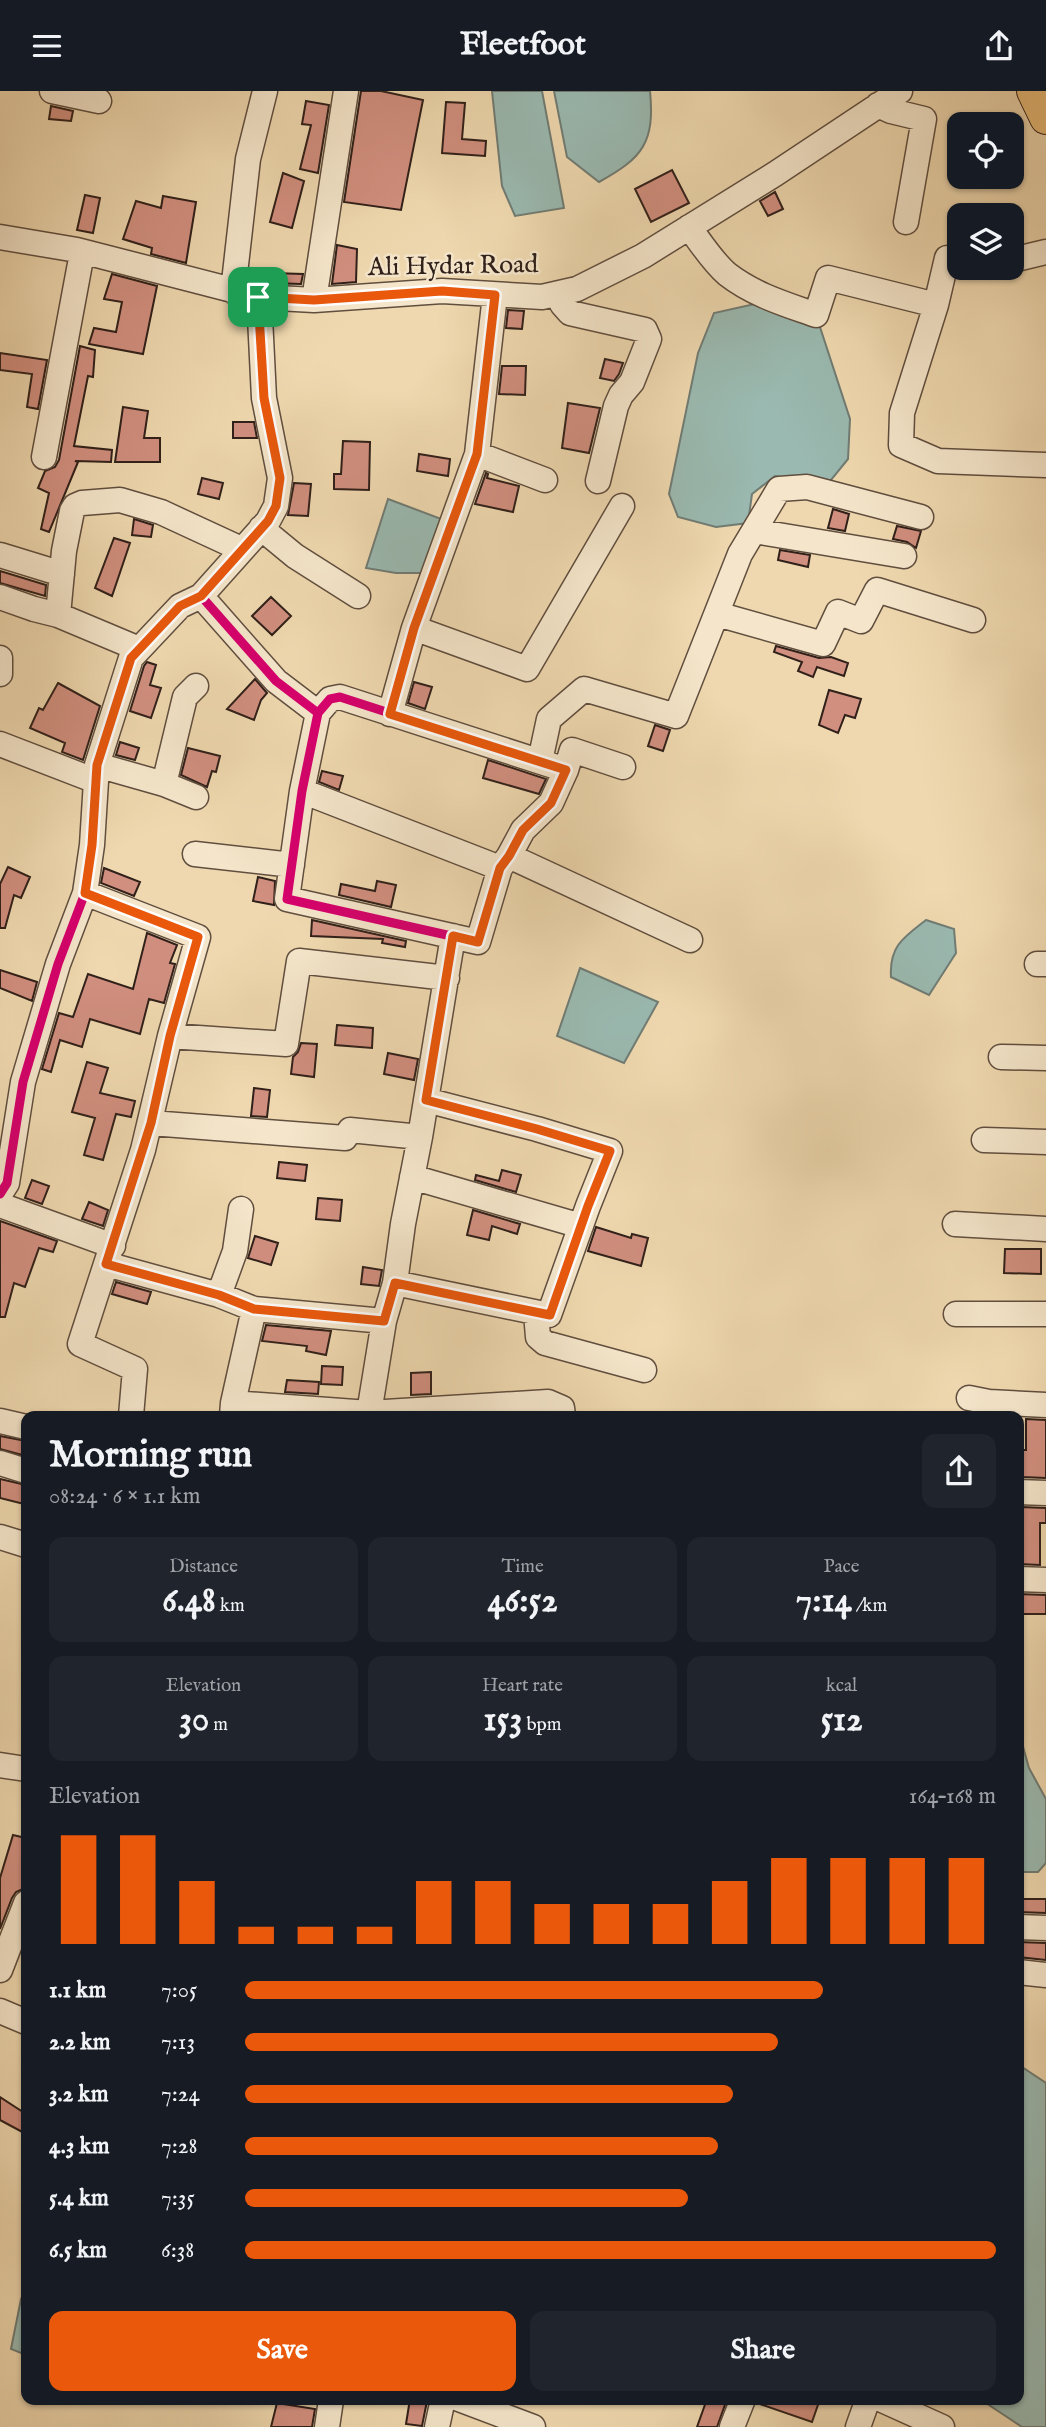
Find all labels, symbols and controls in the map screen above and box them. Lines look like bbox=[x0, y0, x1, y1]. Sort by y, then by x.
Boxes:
text: Fleetfoot bbox=[460, 25, 586, 66]
icon: menu bbox=[28, 27, 66, 65]
icon: share bbox=[980, 27, 1018, 65]
map controls bbox=[947, 112, 1024, 280]
button: locate bbox=[947, 112, 1024, 189]
button: layers bbox=[947, 203, 1024, 280]
street label: Ali Hydar Road bbox=[366, 248, 539, 284]
pin bbox=[228, 267, 288, 327]
icon: arrive bbox=[239, 278, 277, 316]
text: Morning run bbox=[49, 1432, 252, 1480]
button: share bbox=[922, 1434, 996, 1508]
text: 08:24 · 6 × 1.1 km bbox=[49, 1482, 200, 1511]
text: Distance bbox=[169, 1555, 238, 1579]
text: Time bbox=[501, 1555, 544, 1579]
text: Pace bbox=[824, 1555, 859, 1579]
text: 6.48 bbox=[162, 1579, 216, 1624]
text: 46:52 bbox=[487, 1579, 558, 1624]
text: 7:14 bbox=[796, 1579, 852, 1624]
text: km bbox=[216, 1594, 245, 1618]
text: /km bbox=[852, 1594, 887, 1618]
text: Elevation bbox=[166, 1674, 241, 1698]
text: Heart rate bbox=[482, 1674, 563, 1698]
text: kcal bbox=[826, 1674, 857, 1698]
text: 30 bbox=[179, 1698, 209, 1743]
text: 153 bbox=[483, 1698, 522, 1743]
text: 512 bbox=[820, 1698, 863, 1743]
text: m bbox=[209, 1713, 228, 1737]
text: bpm bbox=[522, 1713, 562, 1737]
text: Elevation bbox=[49, 1782, 140, 1811]
text: 164–168 m bbox=[909, 1782, 996, 1811]
text: 1.1 km bbox=[49, 1976, 106, 2005]
text: 7:05 bbox=[161, 1976, 197, 2005]
text: 2.2 km bbox=[49, 2028, 111, 2057]
text: 7:13 bbox=[161, 2028, 195, 2057]
text: 3.2 km bbox=[49, 2080, 108, 2109]
text: 7:24 bbox=[161, 2080, 200, 2109]
text: 4.3 km bbox=[49, 2132, 109, 2161]
text: 7:28 bbox=[161, 2132, 198, 2161]
text: 5.4 km bbox=[49, 2184, 109, 2213]
text: 7:35 bbox=[161, 2184, 195, 2213]
text: 6.5 km bbox=[49, 2236, 107, 2265]
text: 6:38 bbox=[161, 2236, 194, 2265]
button: Save bbox=[49, 2311, 516, 2391]
button: Share bbox=[530, 2311, 996, 2391]

